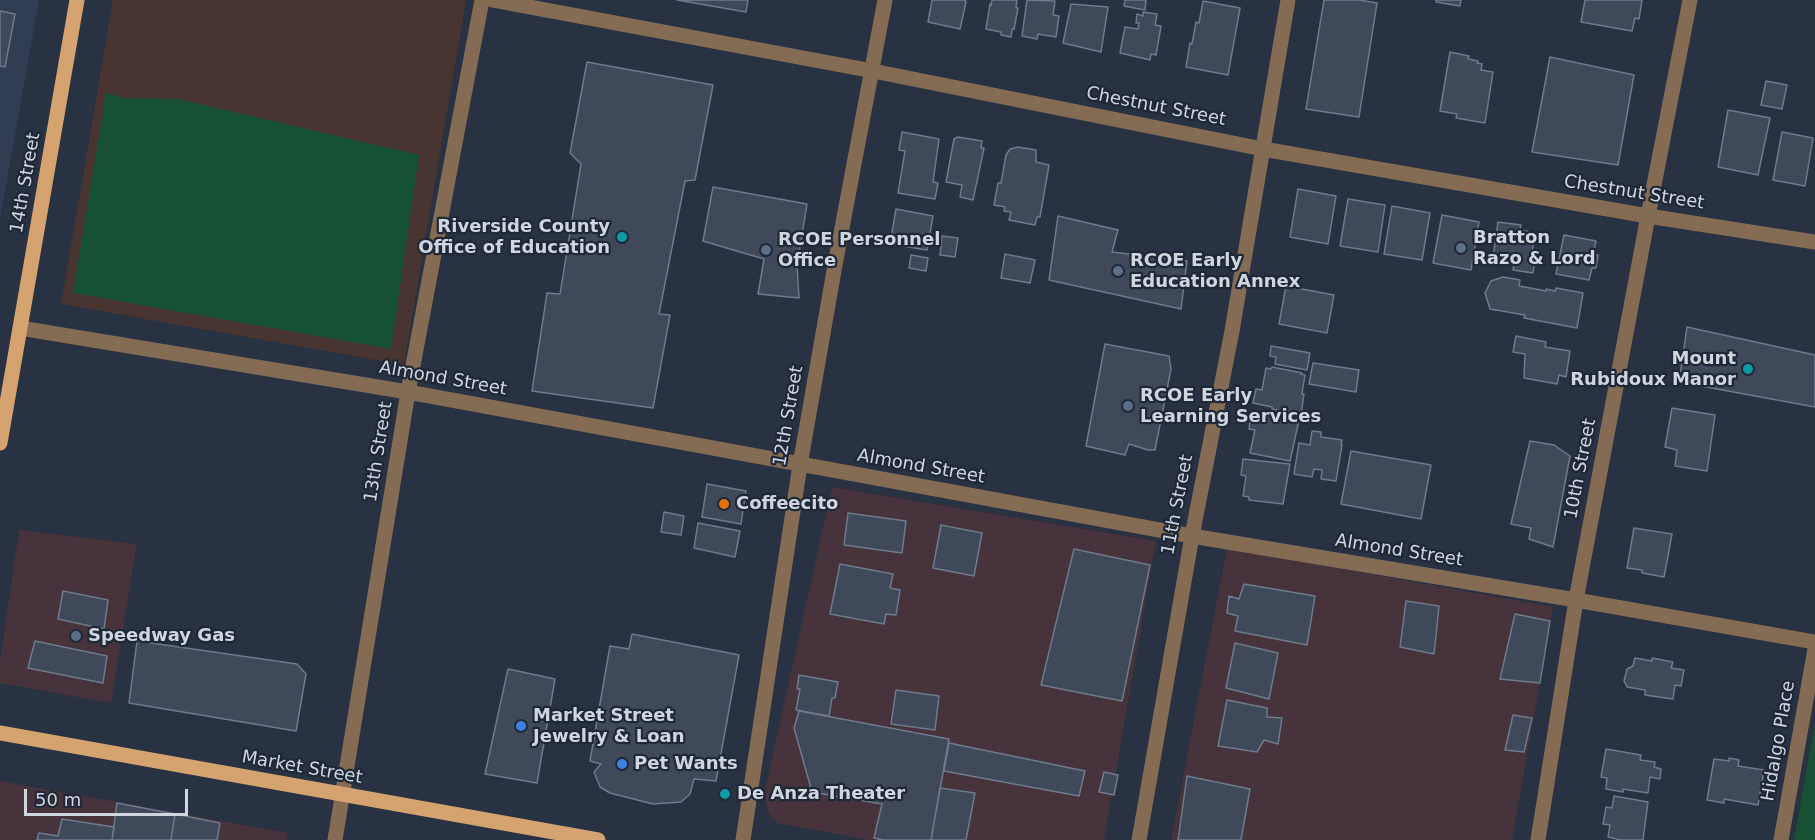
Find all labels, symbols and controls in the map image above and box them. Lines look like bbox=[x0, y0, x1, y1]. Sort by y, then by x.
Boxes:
street label: Chestnut Street bbox=[1084, 83, 1228, 131]
street label: 14th Street bbox=[7, 131, 45, 235]
street label: Chestnut Street bbox=[1562, 171, 1706, 215]
place label: Riverside County Office of Education bbox=[418, 216, 610, 258]
place label: Bratton Razo & Lord bbox=[1473, 227, 1596, 270]
place label: RCOE Personnel Office bbox=[778, 229, 940, 272]
marker: Riverside County Office of Education bbox=[615, 230, 629, 244]
marker: Bratton Razo & Lord bbox=[1454, 241, 1468, 255]
marker: RCOE Personnel Office bbox=[759, 243, 773, 257]
place label: RCOE Early Education Annex bbox=[1130, 250, 1300, 292]
marker: RCOE Early Education Annex bbox=[1111, 264, 1125, 278]
place label: Mount Rubidoux Manor bbox=[1570, 348, 1736, 391]
street label: Almond Street bbox=[378, 357, 508, 401]
marker: Mount Rubidoux Manor bbox=[1741, 362, 1755, 376]
street label: 12th Street bbox=[770, 364, 808, 468]
place label: RCOE Early Learning Services bbox=[1140, 385, 1321, 428]
marker: RCOE Early Learning Services bbox=[1121, 399, 1135, 413]
street label: 13th Street bbox=[360, 400, 398, 504]
street label: 10th Street bbox=[1561, 417, 1601, 521]
street label: Almond Street bbox=[856, 445, 986, 489]
street label: 11th Street bbox=[1158, 453, 1198, 557]
place label: Coffeecito bbox=[736, 493, 838, 515]
marker: Coffeecito bbox=[717, 497, 731, 511]
street label: Almond Street bbox=[1334, 530, 1464, 572]
place label: Speedway Gas bbox=[88, 625, 235, 647]
marker: Speedway Gas bbox=[69, 629, 83, 643]
street label: Hidalgo Place bbox=[1758, 679, 1800, 803]
place label: Market Street Jewelry & Loan bbox=[533, 705, 685, 748]
marker: Market Street Jewelry & Loan bbox=[514, 719, 528, 733]
street label: Market Street bbox=[240, 747, 364, 789]
place label: Pet Wants bbox=[634, 753, 738, 775]
marker: Pet Wants bbox=[615, 757, 629, 771]
scale bar bbox=[27, 777, 190, 815]
place label: De Anza Theater bbox=[737, 783, 905, 805]
marker: De Anza Theater bbox=[718, 787, 732, 801]
text: 50 m bbox=[35, 789, 81, 810]

